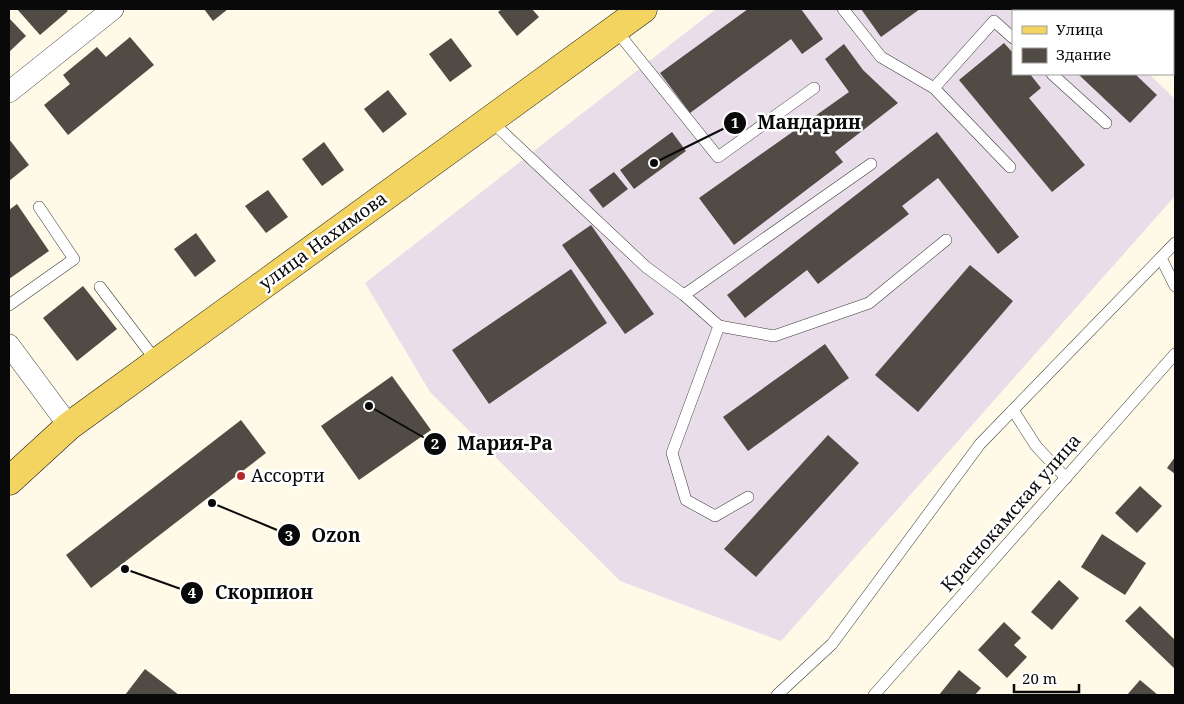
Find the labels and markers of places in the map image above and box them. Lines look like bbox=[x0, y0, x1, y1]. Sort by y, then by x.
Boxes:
callout: Мандарин bbox=[723, 106, 871, 140]
callout: Мария-Ра bbox=[422, 427, 563, 461]
place label: Ассорти bbox=[251, 463, 325, 487]
marker: Ассорти bbox=[235, 470, 247, 482]
callout: Ozon bbox=[276, 518, 371, 552]
callout: Скорпион bbox=[180, 576, 323, 610]

